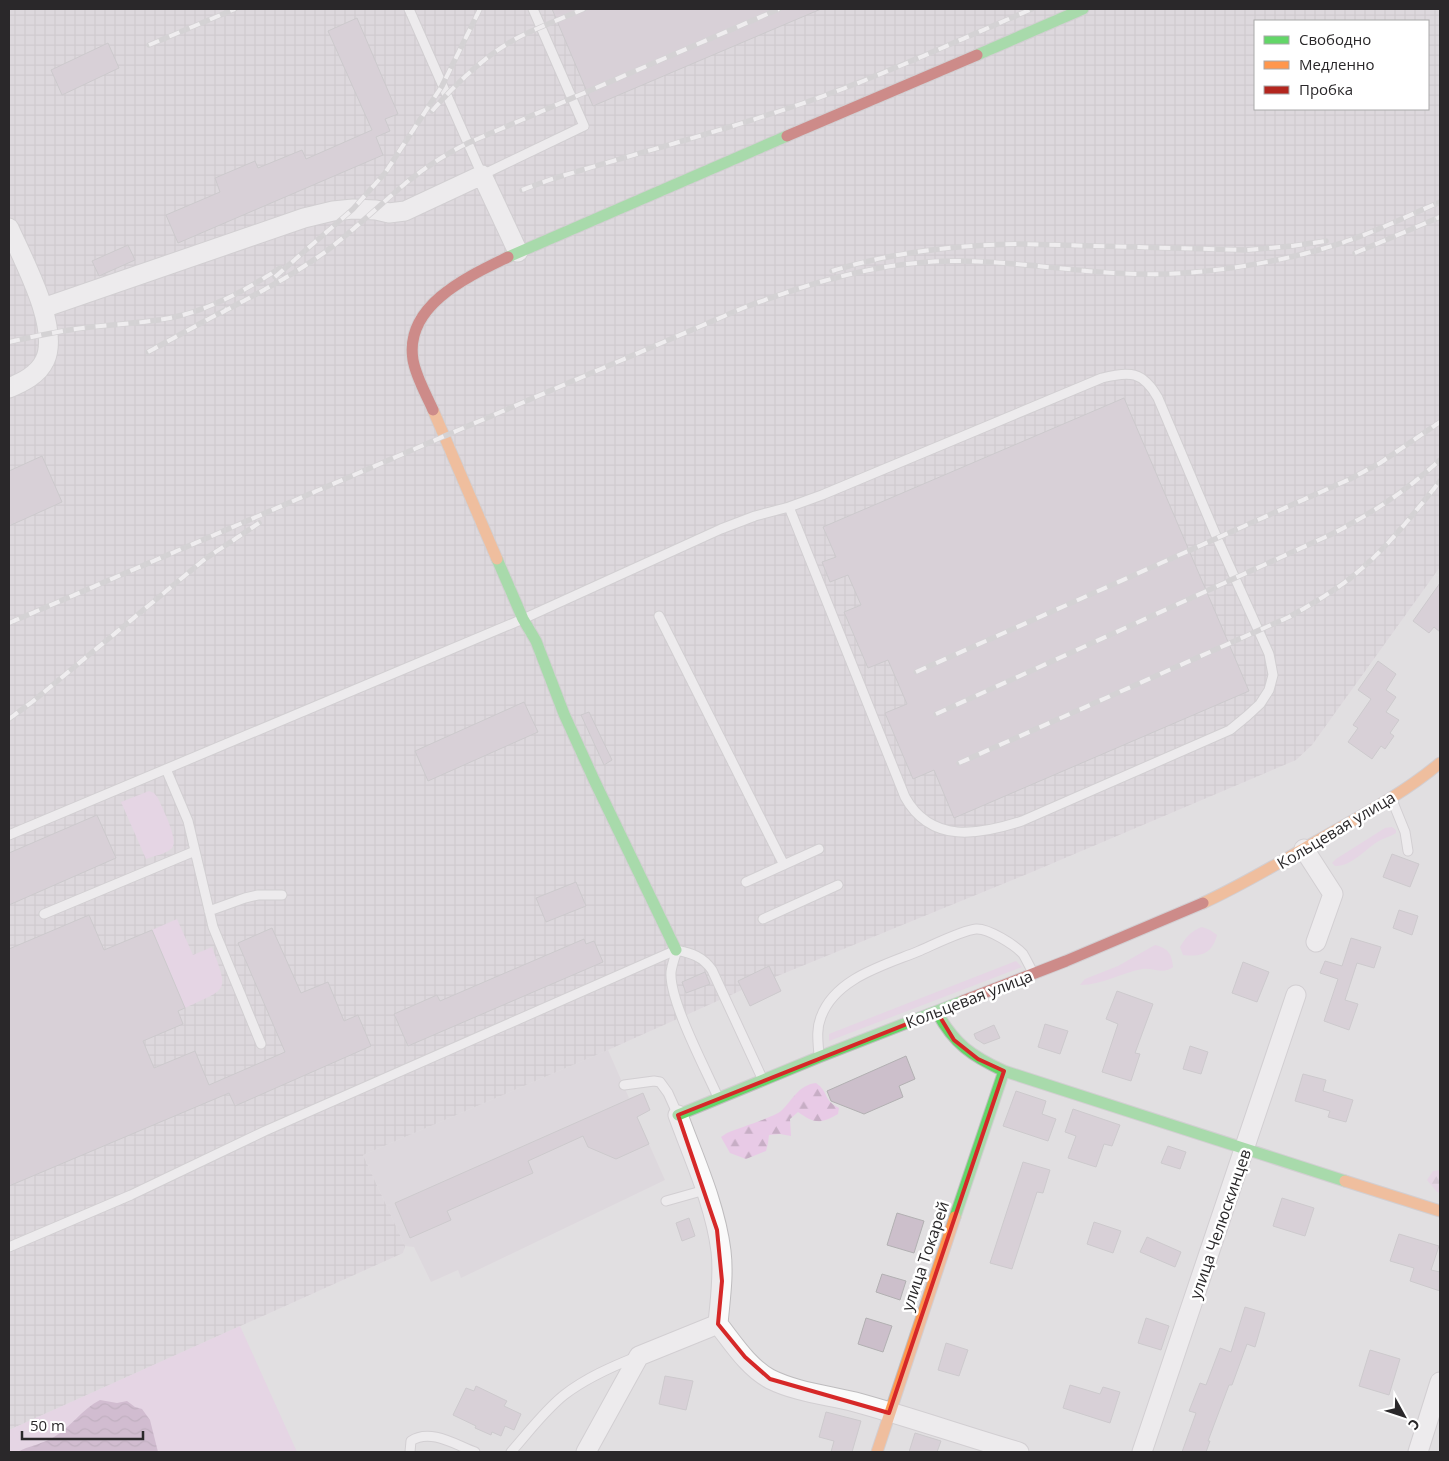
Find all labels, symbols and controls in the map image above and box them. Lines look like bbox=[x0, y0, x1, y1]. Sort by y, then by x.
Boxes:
legend bbox=[1254, 20, 1429, 110]
text: Свободно bbox=[1299, 29, 1371, 49]
text: Медленно bbox=[1299, 54, 1375, 74]
text: Пробка bbox=[1299, 79, 1353, 99]
street label: Кольцевая улица bbox=[1273, 786, 1399, 874]
street label: Кольцевая улица bbox=[902, 965, 1036, 1033]
street label: улица Челюскинцев bbox=[1184, 1146, 1256, 1302]
street label: улица Токарей bbox=[896, 1198, 954, 1314]
north arrow bbox=[1379, 1391, 1429, 1441]
scale bar bbox=[22, 1408, 144, 1440]
text: 50 m bbox=[30, 1415, 65, 1435]
text: С bbox=[1404, 1415, 1424, 1434]

